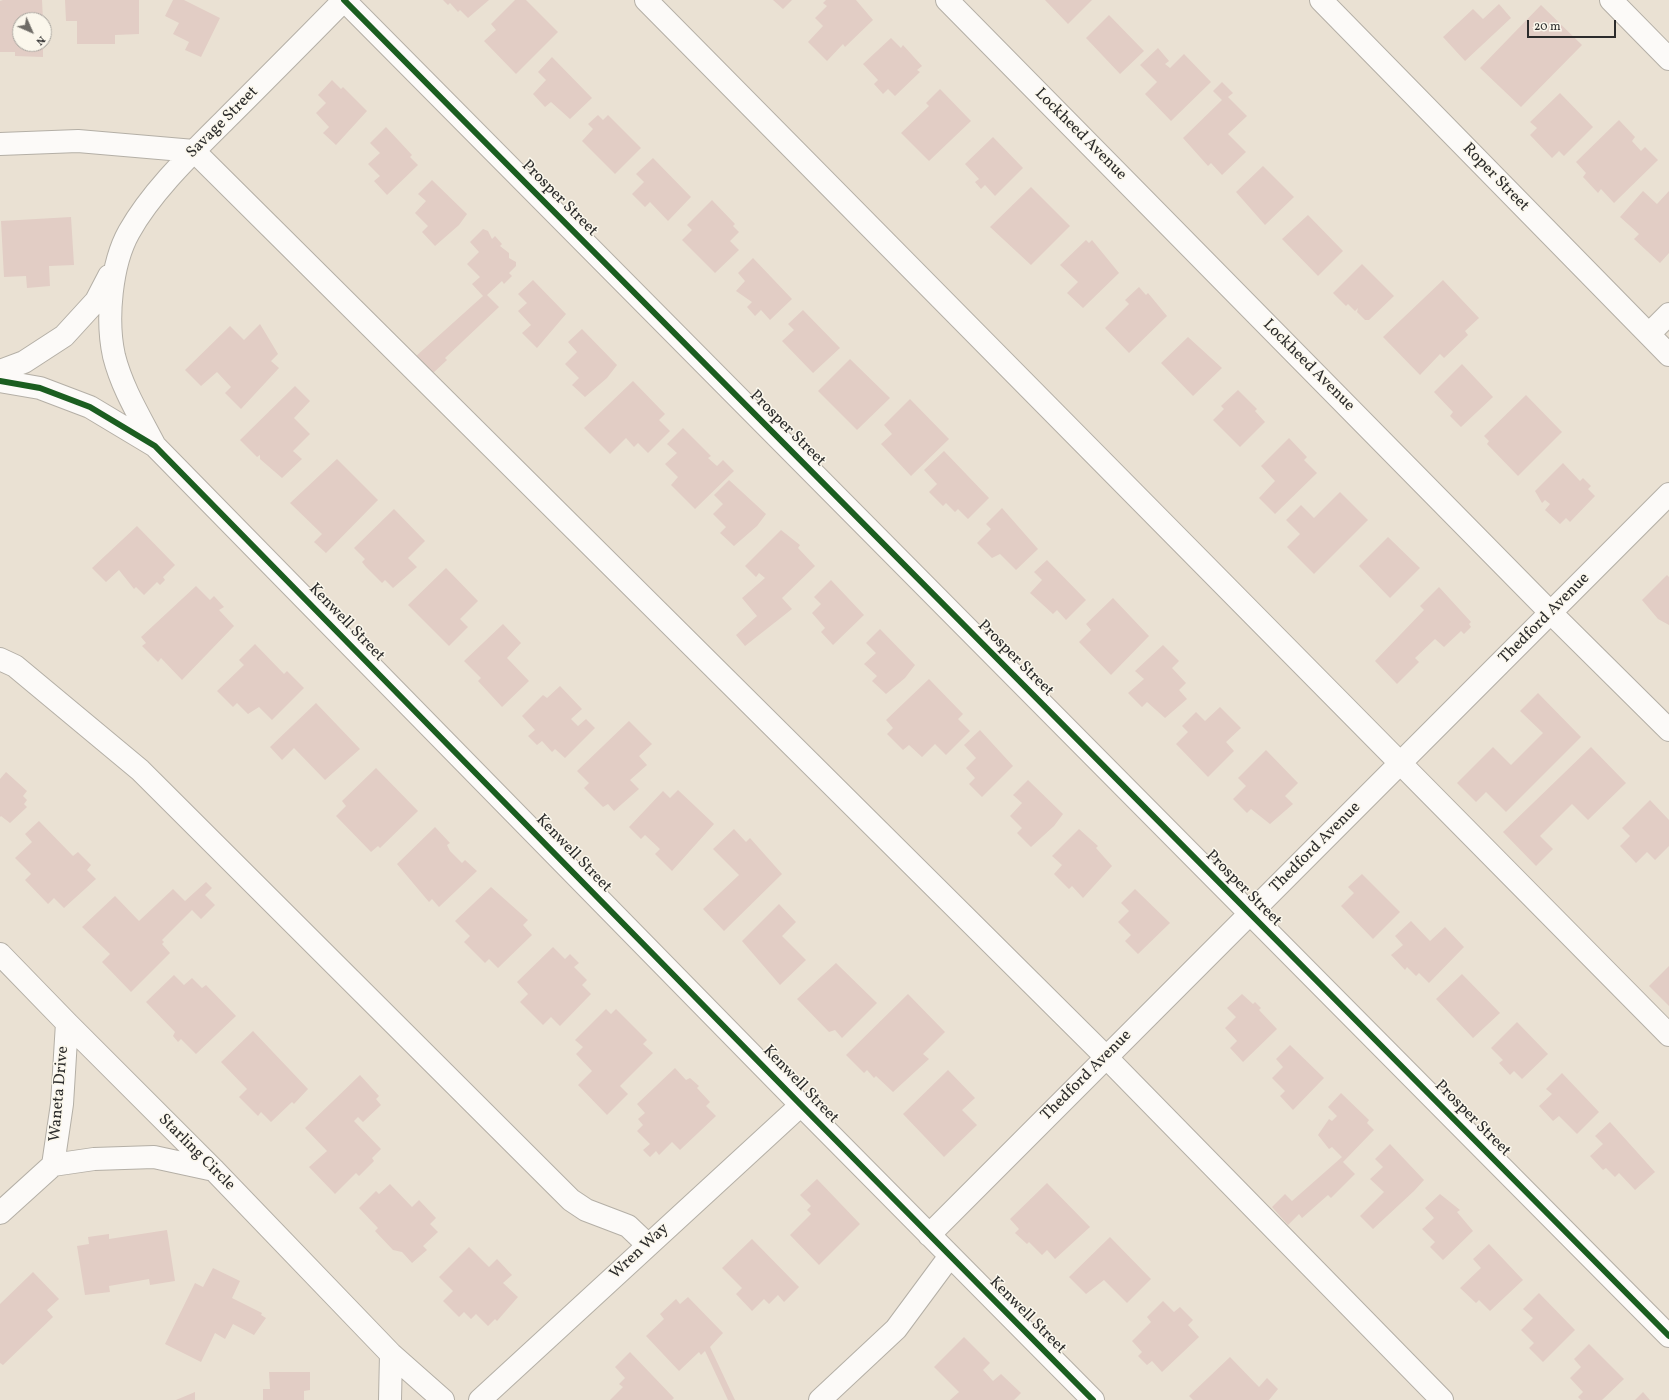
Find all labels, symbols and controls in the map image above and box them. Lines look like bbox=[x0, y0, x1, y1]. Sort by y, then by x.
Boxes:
north arrow bbox=[12, 12, 52, 52]
scale bar bbox=[1529, 12, 1618, 38]
text: 20 m bbox=[1534, 19, 1561, 35]
text: N bbox=[32, 32, 48, 48]
street label: Savage Street bbox=[183, 83, 263, 163]
street label: Lockheed Avenue bbox=[1030, 85, 1130, 185]
street label: Roper Street bbox=[1458, 140, 1532, 216]
street label: Prosper Street bbox=[517, 157, 601, 241]
street label: Lockheed Avenue bbox=[1258, 316, 1358, 416]
street label: Prosper Street bbox=[745, 387, 829, 471]
street label: Thedford Avenue bbox=[1496, 570, 1594, 668]
street label: Kenwell Street bbox=[304, 580, 388, 666]
street label: Prosper Street bbox=[973, 617, 1057, 701]
street label: Thedford Avenue bbox=[1267, 799, 1365, 897]
street label: Kenwell Street bbox=[531, 811, 615, 897]
street label: Prosper Street bbox=[1201, 847, 1285, 931]
street label: Thedford Avenue bbox=[1038, 1027, 1136, 1125]
street label: Kenwell Street bbox=[758, 1042, 842, 1128]
street label: Waneta Drive bbox=[46, 1045, 74, 1143]
street label: Prosper Street bbox=[1430, 1077, 1514, 1161]
street label: Starling Circle bbox=[154, 1111, 238, 1195]
street label: Wren Way bbox=[607, 1220, 673, 1284]
street label: Kenwell Street bbox=[984, 1273, 1070, 1359]

